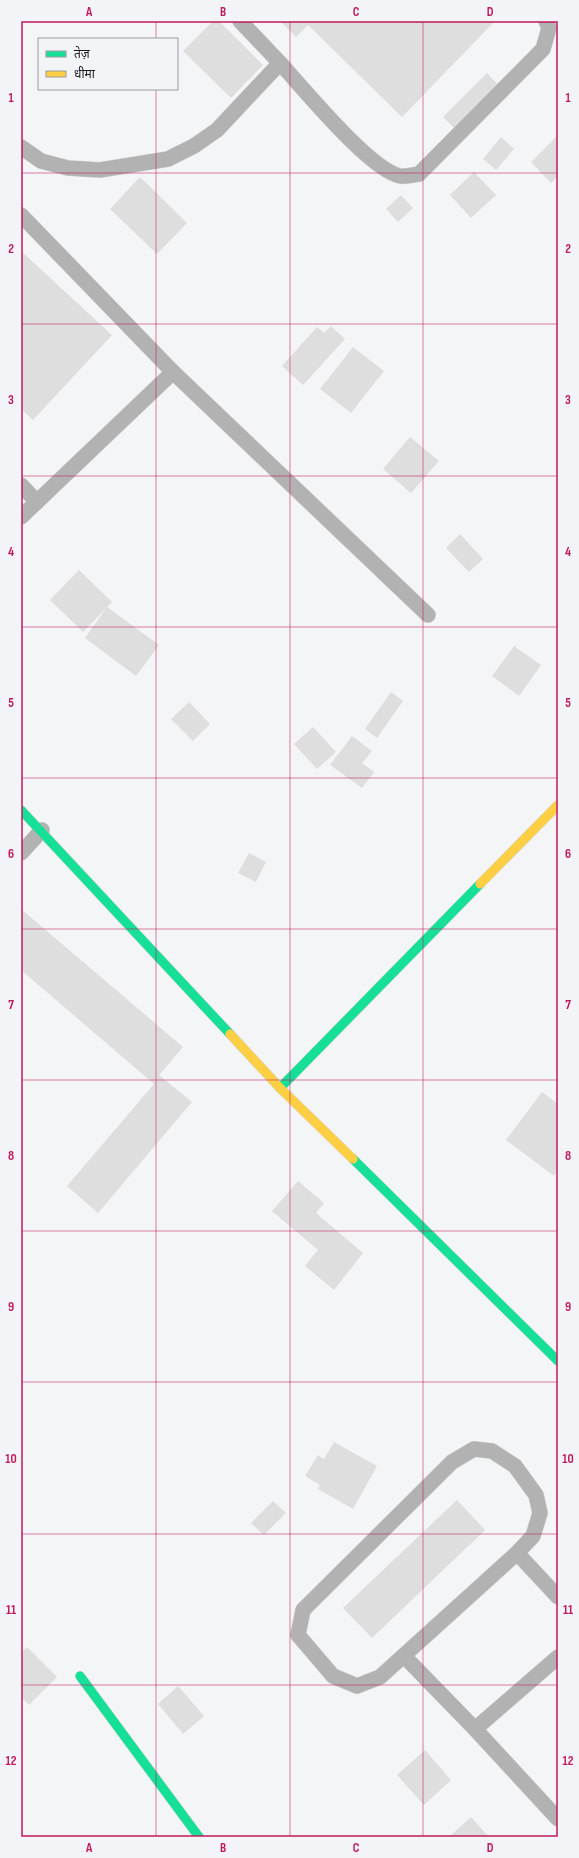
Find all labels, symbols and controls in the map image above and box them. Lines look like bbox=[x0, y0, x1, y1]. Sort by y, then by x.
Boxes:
text: A bbox=[85, 4, 93, 20]
text: B bbox=[220, 4, 226, 20]
text: C bbox=[353, 4, 360, 20]
text: D bbox=[487, 4, 494, 20]
legend bbox=[38, 38, 178, 90]
text: तेज़ bbox=[74, 46, 91, 62]
text: धीमा bbox=[74, 66, 96, 82]
text: 1 bbox=[8, 90, 14, 106]
text: 1 bbox=[565, 90, 571, 106]
text: 2 bbox=[8, 241, 14, 257]
text: 2 bbox=[565, 241, 571, 257]
text: 3 bbox=[8, 392, 14, 408]
text: 3 bbox=[565, 392, 571, 408]
text: 4 bbox=[8, 544, 14, 560]
text: 4 bbox=[565, 544, 571, 560]
text: 5 bbox=[8, 695, 14, 711]
text: 5 bbox=[565, 695, 571, 711]
text: 6 bbox=[8, 846, 14, 862]
text: 6 bbox=[565, 846, 571, 862]
text: 7 bbox=[8, 997, 14, 1013]
text: 7 bbox=[565, 997, 571, 1013]
text: 8 bbox=[8, 1148, 14, 1164]
text: 8 bbox=[565, 1148, 571, 1164]
text: 9 bbox=[8, 1299, 14, 1315]
text: 9 bbox=[565, 1299, 571, 1315]
text: 10 bbox=[5, 1451, 17, 1467]
text: 10 bbox=[562, 1451, 574, 1467]
text: 11 bbox=[6, 1602, 16, 1618]
text: 11 bbox=[563, 1602, 573, 1618]
text: 12 bbox=[6, 1753, 17, 1769]
text: 12 bbox=[563, 1753, 574, 1769]
text: A bbox=[85, 1840, 93, 1856]
text: B bbox=[220, 1840, 226, 1856]
text: C bbox=[353, 1840, 360, 1856]
text: D bbox=[487, 1840, 494, 1856]

